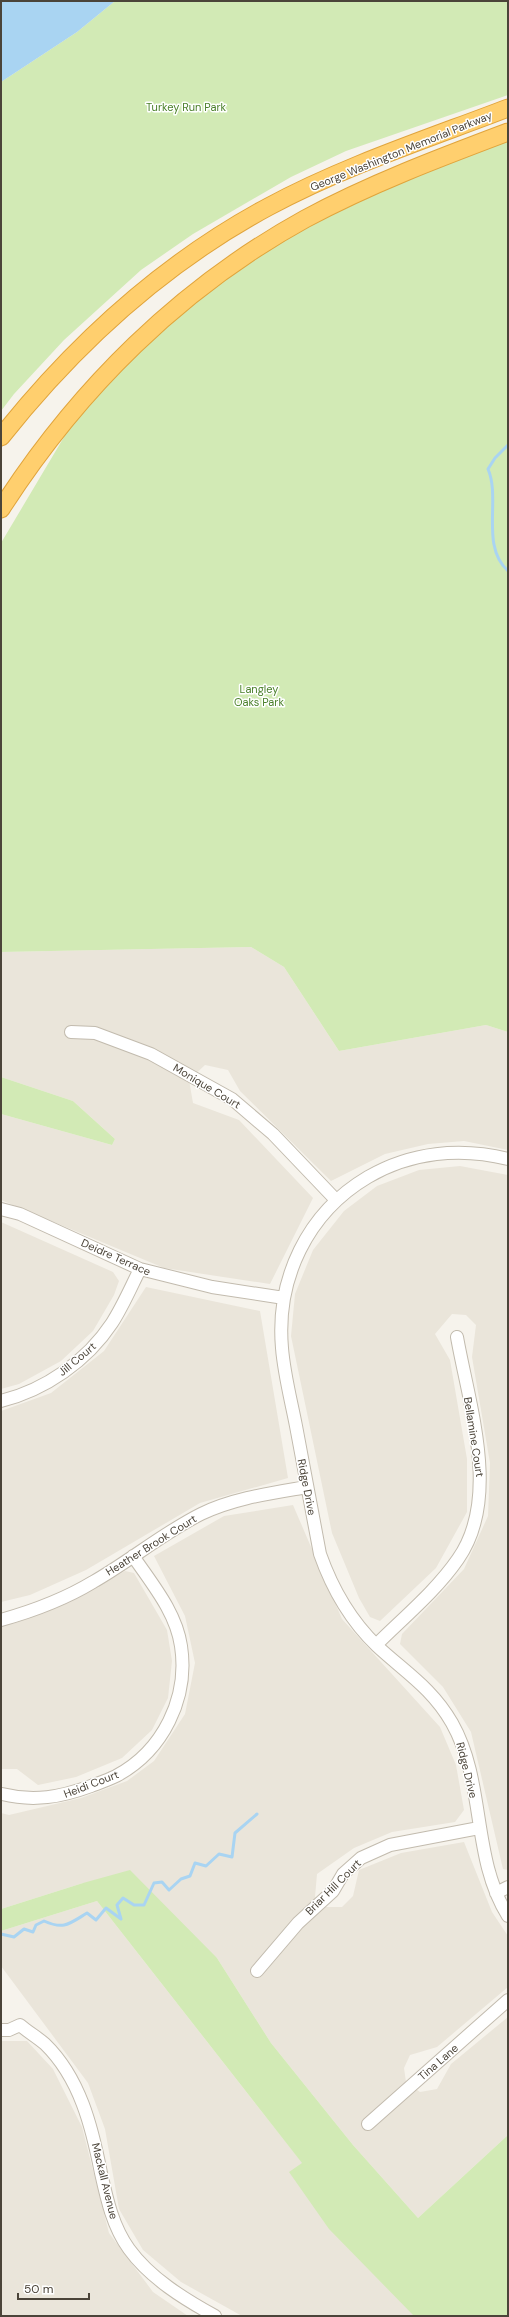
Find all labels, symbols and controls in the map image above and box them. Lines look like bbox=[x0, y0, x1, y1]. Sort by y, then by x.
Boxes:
park label: Turkey Run Park bbox=[146, 100, 226, 114]
street label: George Washington Memorial Parkway bbox=[308, 108, 494, 194]
park label: Langley Oaks Park bbox=[234, 682, 284, 709]
street label: Monique Court bbox=[171, 1060, 243, 1112]
street label: Deidre Terrace bbox=[79, 1235, 153, 1279]
street label: Jill Court bbox=[55, 1339, 99, 1379]
street label: Bellamine Court bbox=[461, 1396, 487, 1478]
street label: Ridge Drive bbox=[295, 1458, 319, 1516]
street label: Heather Brook Court bbox=[103, 1511, 199, 1579]
street label: Ridge Drive bbox=[453, 1741, 481, 1799]
street label: Heidi Court bbox=[61, 1767, 121, 1801]
street label: Briar Hill Court bbox=[302, 1856, 364, 1918]
street label: Tina Lane bbox=[415, 2041, 461, 2083]
street label: Mackall Avenue bbox=[89, 2141, 121, 2221]
scale bar bbox=[18, 2275, 89, 2301]
text: 50 m bbox=[24, 2281, 53, 2297]

